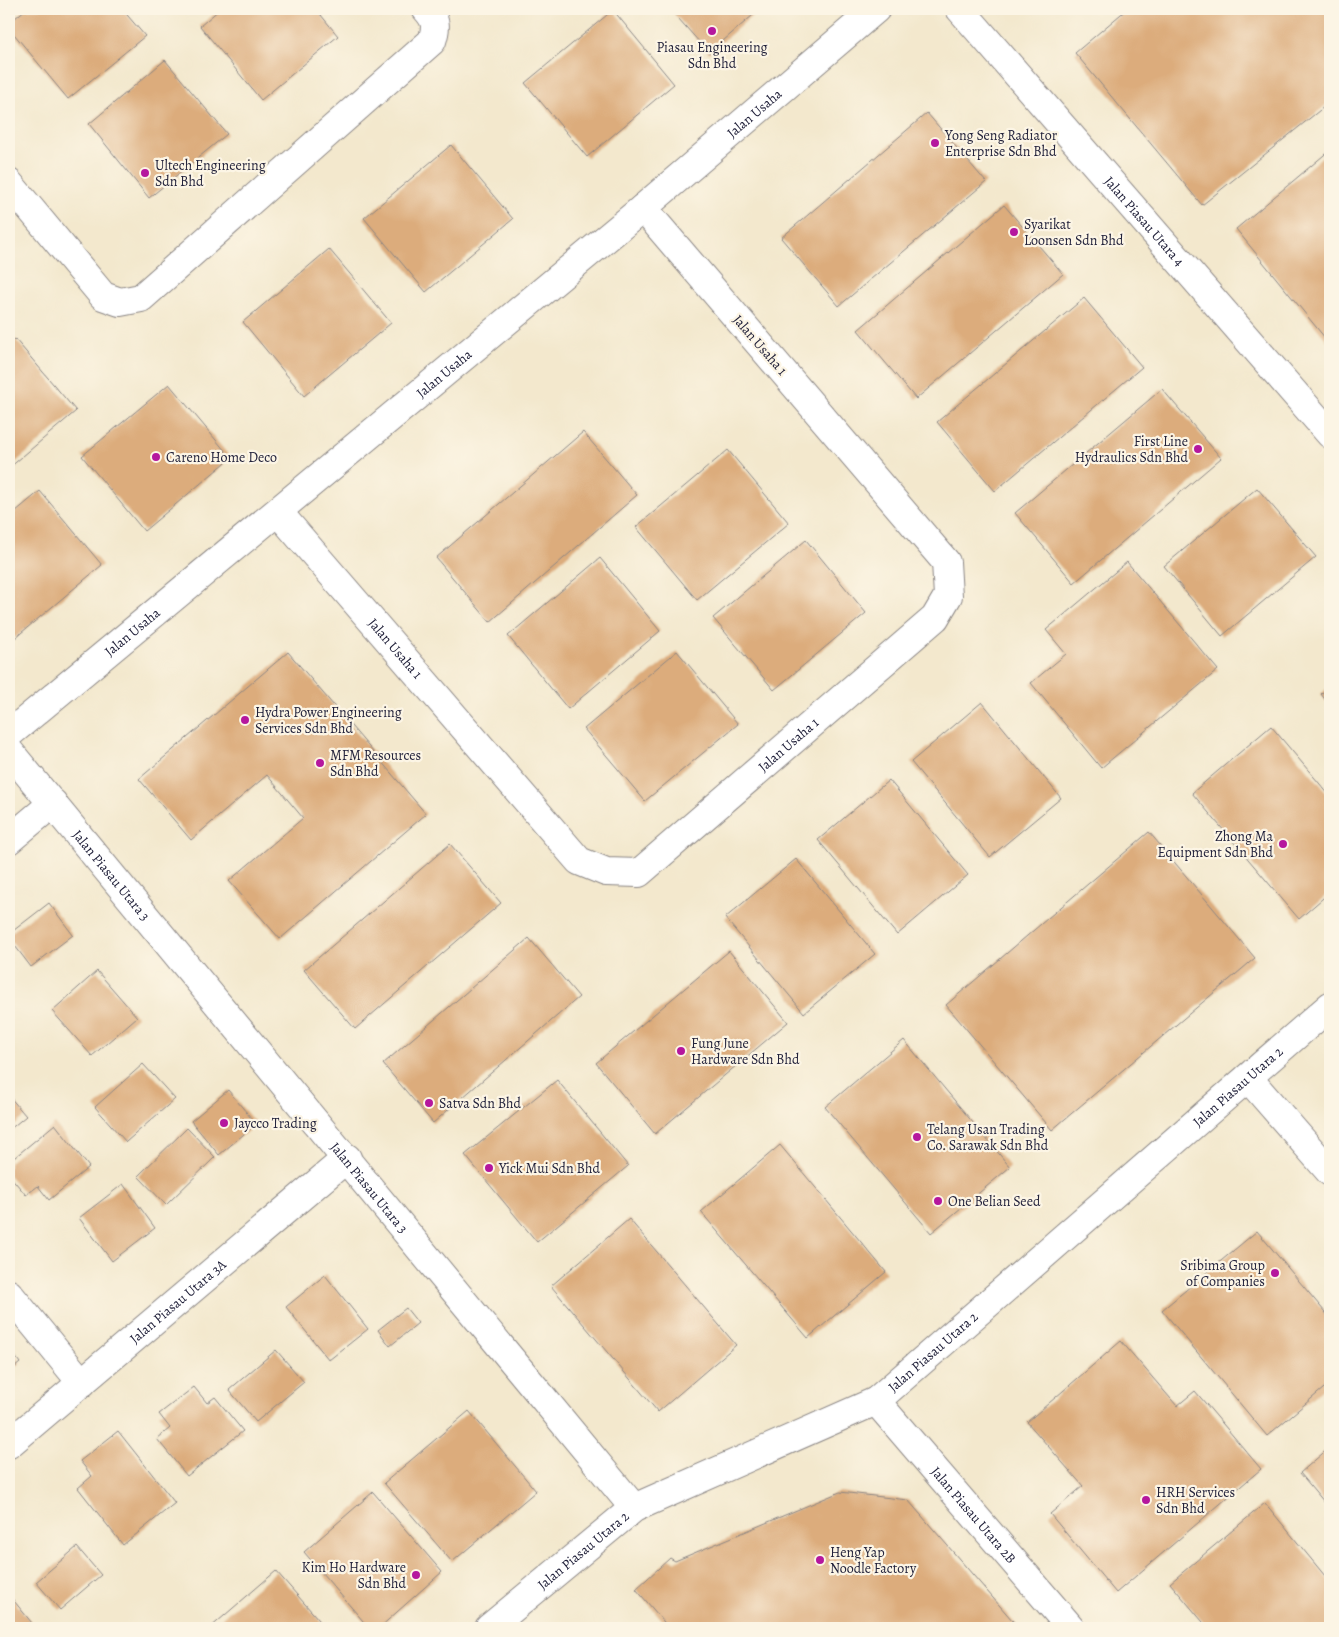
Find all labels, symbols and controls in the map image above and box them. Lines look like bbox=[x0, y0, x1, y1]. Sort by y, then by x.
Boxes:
marker: Piasau Engineering Sdn Bhd bbox=[706, 25, 718, 37]
place label: Piasau Engineering Sdn Bhd bbox=[656, 38, 768, 73]
street label: Jalan Usaha bbox=[723, 84, 786, 142]
place label: Yong Seng Radiator Enterprise Sdn Bhd bbox=[944, 126, 1058, 161]
marker: Yong Seng Radiator Enterprise Sdn Bhd bbox=[929, 137, 941, 149]
place label: Ultech Engineering Sdn Bhd bbox=[155, 156, 266, 191]
marker: Ultech Engineering Sdn Bhd bbox=[139, 167, 151, 179]
street label: Jalan Piasau Utara 4 bbox=[1100, 172, 1189, 270]
place label: Syarikat Loonsen Sdn Bhd bbox=[1024, 215, 1124, 250]
marker: Syarikat Loonsen Sdn Bhd bbox=[1008, 226, 1020, 238]
street label: Jalan Usaha 1 bbox=[728, 311, 792, 379]
street label: Jalan Usaha bbox=[412, 344, 476, 402]
place label: First Line Hydraulics Sdn Bhd bbox=[1075, 432, 1188, 467]
marker: First Line Hydraulics Sdn Bhd bbox=[1192, 443, 1204, 455]
place label: Careno Home Deco bbox=[166, 448, 277, 467]
marker: Careno Home Deco bbox=[150, 451, 162, 463]
street label: Jalan Usaha bbox=[100, 603, 164, 660]
street label: Jalan Usaha 1 bbox=[364, 614, 427, 683]
place label: Hydra Power Engineering Services Sdn Bhd bbox=[255, 703, 402, 738]
street label: Jalan Usaha 1 bbox=[754, 713, 823, 776]
marker: Hydra Power Engineering Services Sdn Bhd bbox=[239, 714, 251, 726]
place label: MFM Resources Sdn Bhd bbox=[330, 746, 421, 781]
marker: MFM Resources Sdn Bhd bbox=[314, 757, 326, 769]
street label: Jalan Piasau Utara 3 bbox=[68, 826, 155, 925]
place label: Zhong Ma Equipment Sdn Bhd bbox=[1158, 827, 1273, 862]
marker: Zhong Ma Equipment Sdn Bhd bbox=[1277, 838, 1289, 850]
place label: Fung June Hardware Sdn Bhd bbox=[691, 1034, 800, 1069]
street label: Jalan Piasau Utara 2 bbox=[1188, 1042, 1287, 1131]
marker: Fung June Hardware Sdn Bhd bbox=[675, 1045, 687, 1057]
place label: Satva Sdn Bhd bbox=[439, 1094, 522, 1113]
marker: Satva Sdn Bhd bbox=[423, 1097, 435, 1109]
place label: Jaycco Trading bbox=[234, 1114, 317, 1133]
marker: Jaycco Trading bbox=[218, 1117, 230, 1129]
place label: Telang Usan Trading Co. Sarawak Sdn Bhd bbox=[927, 1120, 1049, 1155]
marker: Telang Usan Trading Co. Sarawak Sdn Bhd bbox=[911, 1131, 923, 1143]
street label: Jalan Piasau Utara 3 bbox=[326, 1138, 413, 1237]
place label: Yick Mui Sdn Bhd bbox=[498, 1159, 600, 1178]
marker: Yick Mui Sdn Bhd bbox=[483, 1162, 495, 1174]
place label: One Belian Seed bbox=[948, 1192, 1041, 1211]
marker: One Belian Seed bbox=[932, 1195, 944, 1207]
street label: Jalan Piasau Utara 3A bbox=[125, 1254, 231, 1348]
place label: Sribima Group of Companies bbox=[1180, 1256, 1265, 1291]
marker: Sribima Group of Companies bbox=[1269, 1267, 1281, 1279]
street label: Jalan Piasau Utara 2 bbox=[884, 1307, 982, 1396]
street label: Jalan Piasau Utara 2B bbox=[927, 1462, 1021, 1567]
place label: HRH Services Sdn Bhd bbox=[1156, 1483, 1235, 1518]
marker: HRH Services Sdn Bhd bbox=[1140, 1494, 1152, 1506]
street label: Jalan Piasau Utara 2 bbox=[533, 1506, 633, 1594]
place label: Heng Yap Noodle Factory bbox=[830, 1543, 917, 1578]
marker: Heng Yap Noodle Factory bbox=[814, 1554, 826, 1566]
place label: Kim Ho Hardware Sdn Bhd bbox=[302, 1558, 406, 1593]
marker: Kim Ho Hardware Sdn Bhd bbox=[410, 1569, 422, 1581]

